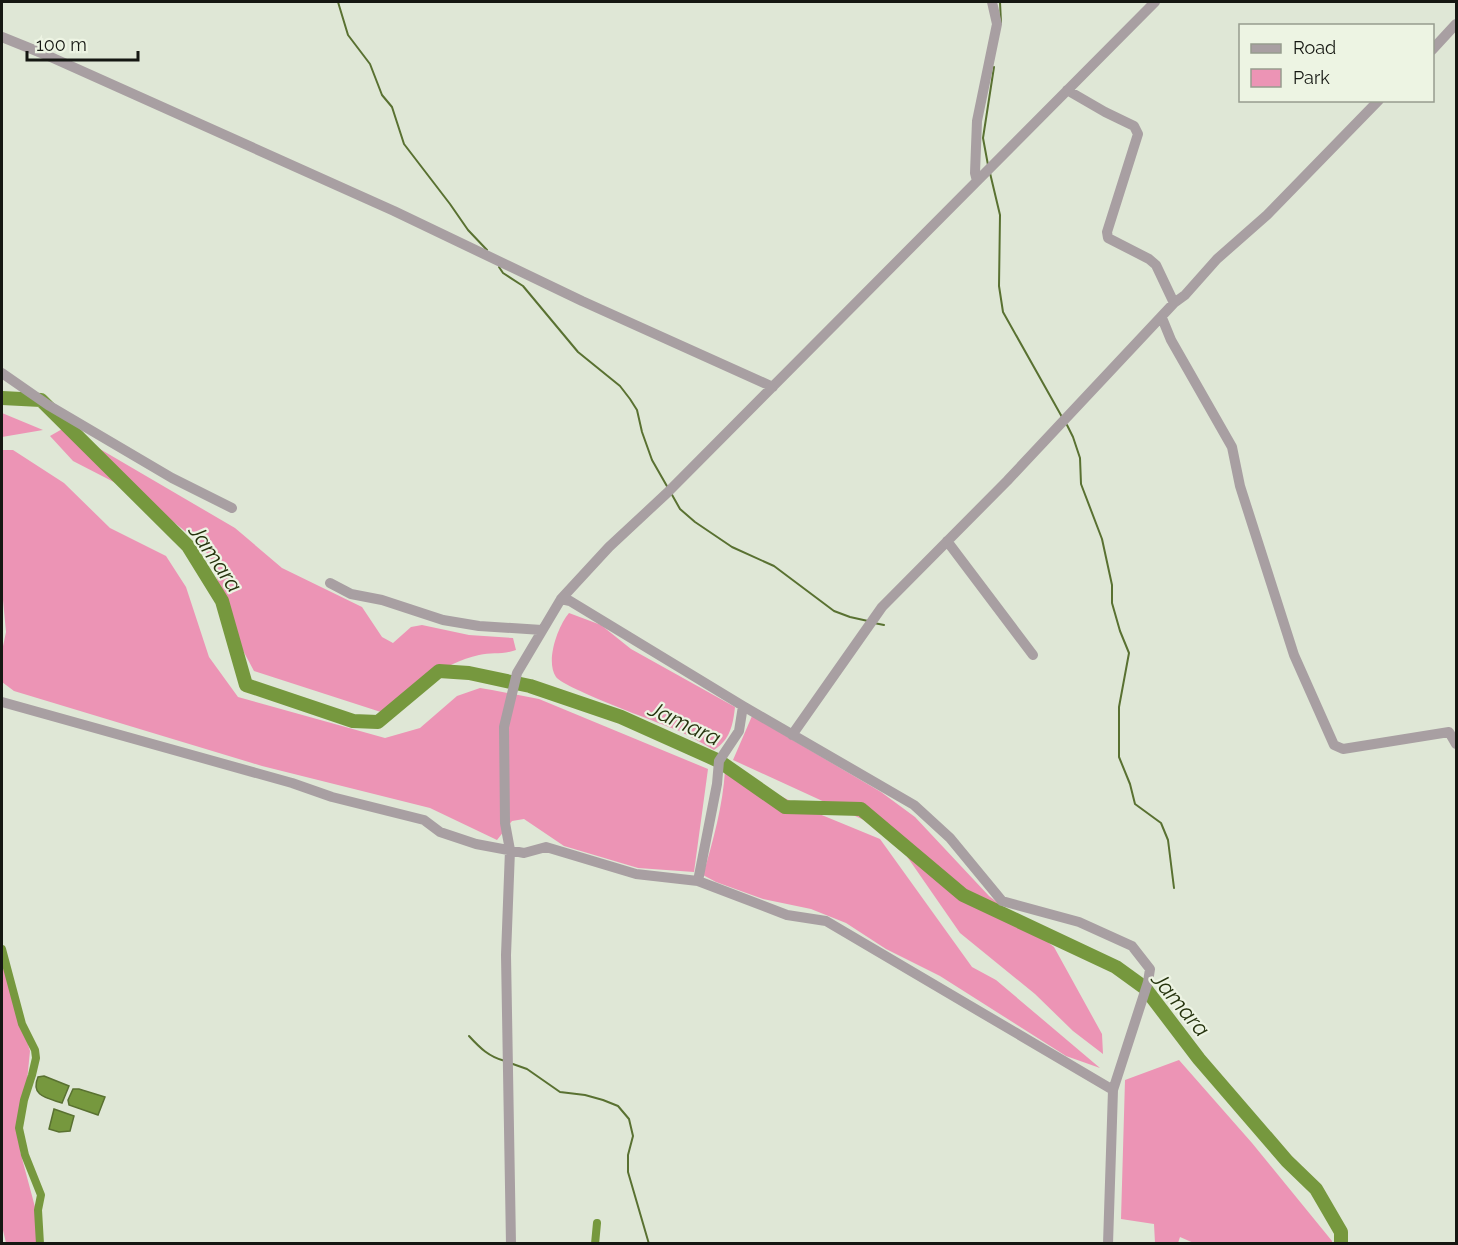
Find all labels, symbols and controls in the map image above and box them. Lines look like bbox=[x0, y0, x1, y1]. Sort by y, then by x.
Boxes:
scale bar bbox=[27, 24, 138, 62]
legend bbox=[1239, 24, 1434, 102]
text: 100 m bbox=[36, 34, 87, 55]
text: Road bbox=[1293, 37, 1336, 58]
text: Park bbox=[1293, 67, 1330, 88]
water label: Jamara bbox=[183, 518, 248, 597]
water label: Jamara bbox=[644, 695, 725, 751]
water label: Jamara bbox=[1146, 966, 1215, 1042]

